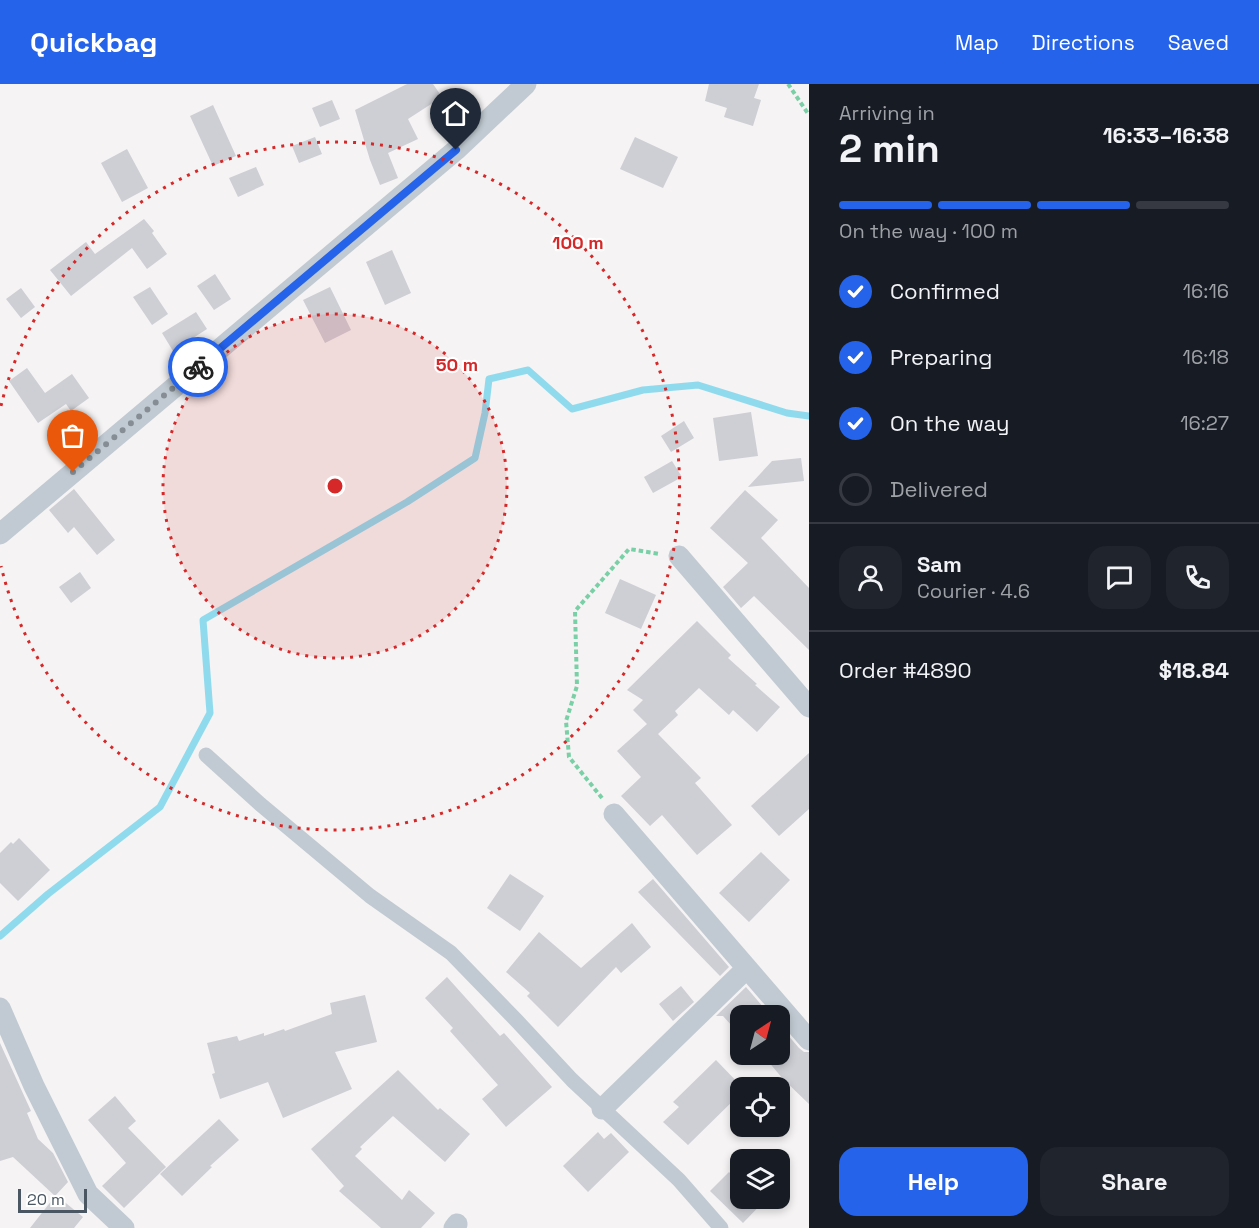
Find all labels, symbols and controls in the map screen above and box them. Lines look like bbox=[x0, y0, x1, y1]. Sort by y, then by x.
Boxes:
text: Quickbag bbox=[30, 24, 157, 60]
text: Map bbox=[955, 29, 999, 56]
text: Directions bbox=[1032, 29, 1135, 56]
text: Saved bbox=[1168, 29, 1229, 56]
pin bbox=[430, 88, 481, 150]
icon: home bbox=[439, 97, 472, 130]
text: Arriving in bbox=[839, 100, 935, 126]
text: 16:33–16:38 bbox=[1103, 121, 1229, 149]
text: 2 min bbox=[839, 124, 940, 173]
text: On the way · 100 m bbox=[839, 218, 1018, 244]
text: 100 m bbox=[552, 231, 604, 254]
icon: check bbox=[839, 275, 872, 308]
text: Confirmed bbox=[890, 277, 1000, 305]
text: 16:16 bbox=[1183, 278, 1229, 304]
courier bbox=[168, 337, 228, 397]
icon: check bbox=[839, 341, 872, 374]
text: Preparing bbox=[890, 343, 992, 371]
text: 16:18 bbox=[1183, 344, 1229, 370]
icon: bike bbox=[182, 351, 215, 384]
text: 50 m bbox=[436, 353, 478, 376]
icon: check bbox=[839, 407, 872, 440]
text: On the way bbox=[890, 409, 1009, 437]
pin bbox=[47, 410, 98, 472]
text: 16:27 bbox=[1180, 410, 1229, 436]
icon: bag bbox=[56, 419, 89, 452]
text: Delivered bbox=[890, 475, 988, 503]
centre of rings bbox=[325, 476, 345, 496]
button: person bbox=[839, 546, 902, 609]
button: chat bbox=[1088, 546, 1151, 609]
button: phone bbox=[1166, 546, 1229, 609]
text: Sam bbox=[917, 550, 962, 578]
text: Courier · 4.6 bbox=[917, 578, 1030, 604]
text: Order #4890 bbox=[839, 656, 972, 684]
text: $18.84 bbox=[1159, 656, 1229, 684]
north arrow bbox=[730, 1005, 790, 1065]
map controls bbox=[730, 1005, 790, 1209]
button: locate bbox=[730, 1077, 790, 1137]
button: Help bbox=[839, 1147, 1028, 1216]
button: Share bbox=[1040, 1147, 1229, 1216]
button: layers bbox=[730, 1149, 790, 1209]
scale bar bbox=[18, 1186, 87, 1214]
text: 20 m bbox=[27, 1189, 65, 1210]

